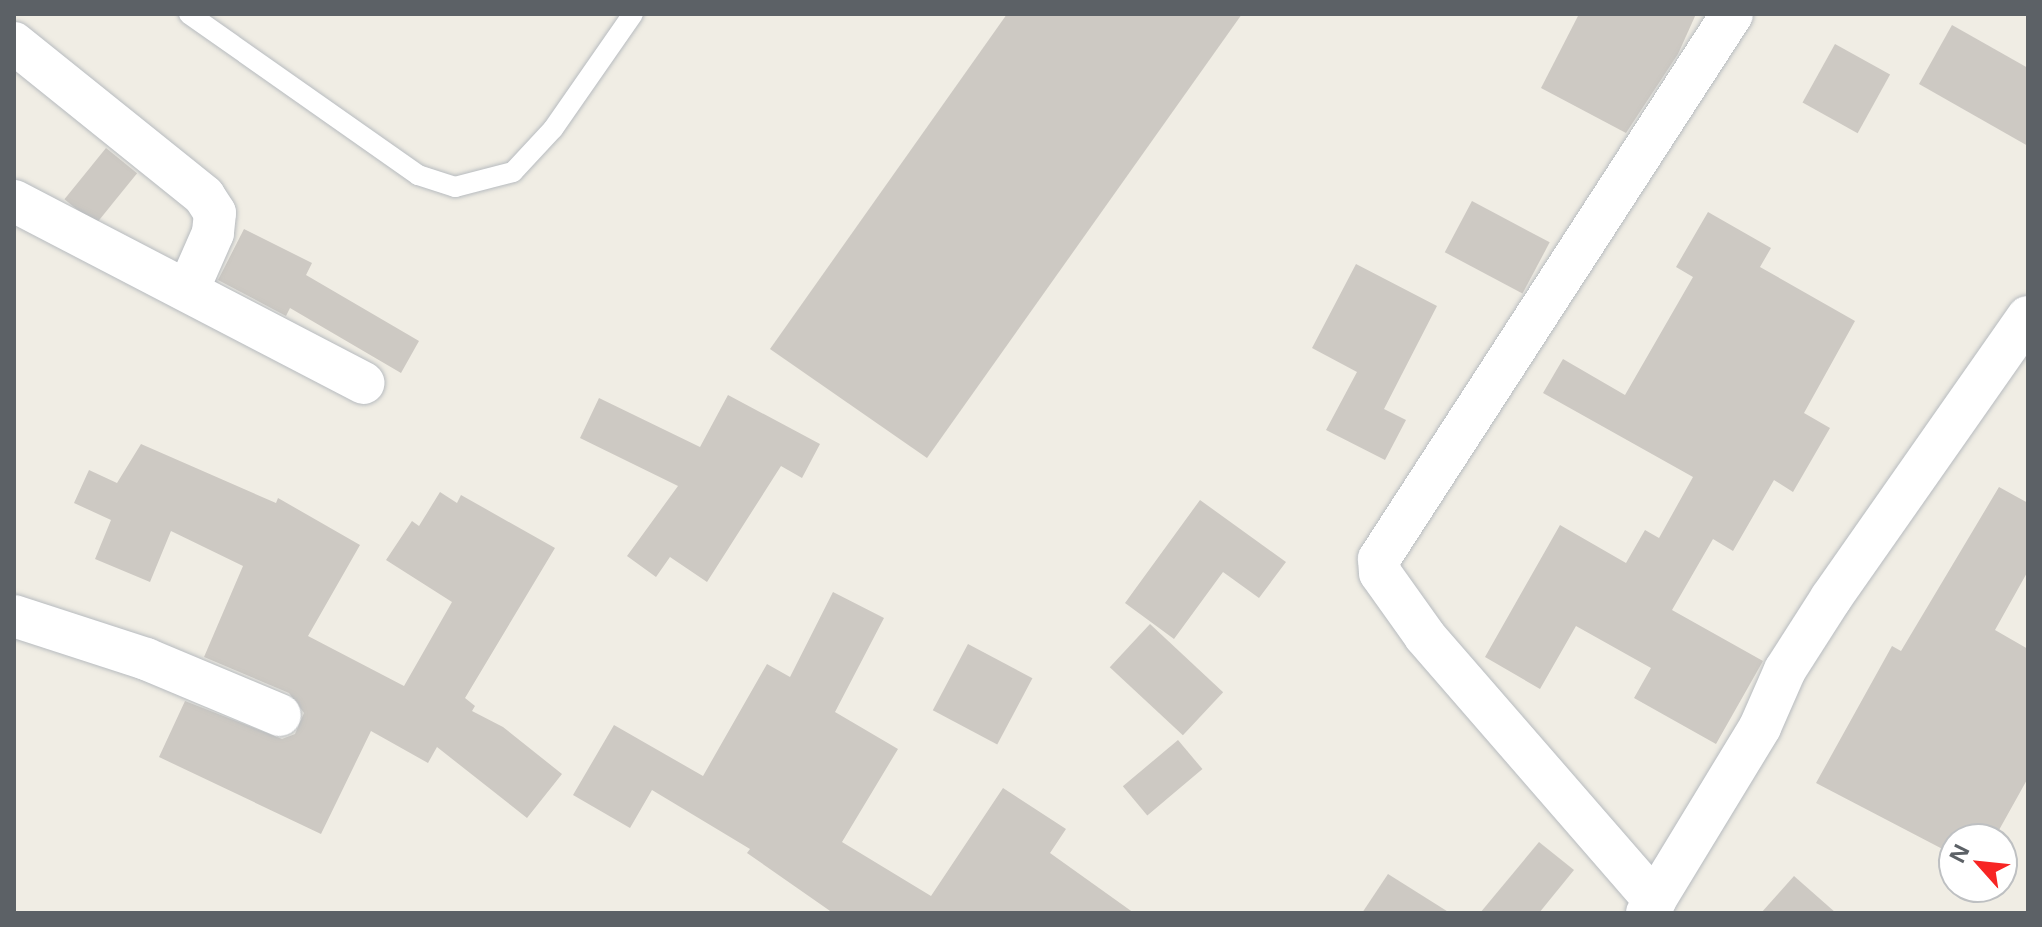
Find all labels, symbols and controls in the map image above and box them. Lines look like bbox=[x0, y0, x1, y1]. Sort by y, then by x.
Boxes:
north arrow bbox=[1938, 823, 2018, 903]
text: N bbox=[1941, 838, 1976, 868]

